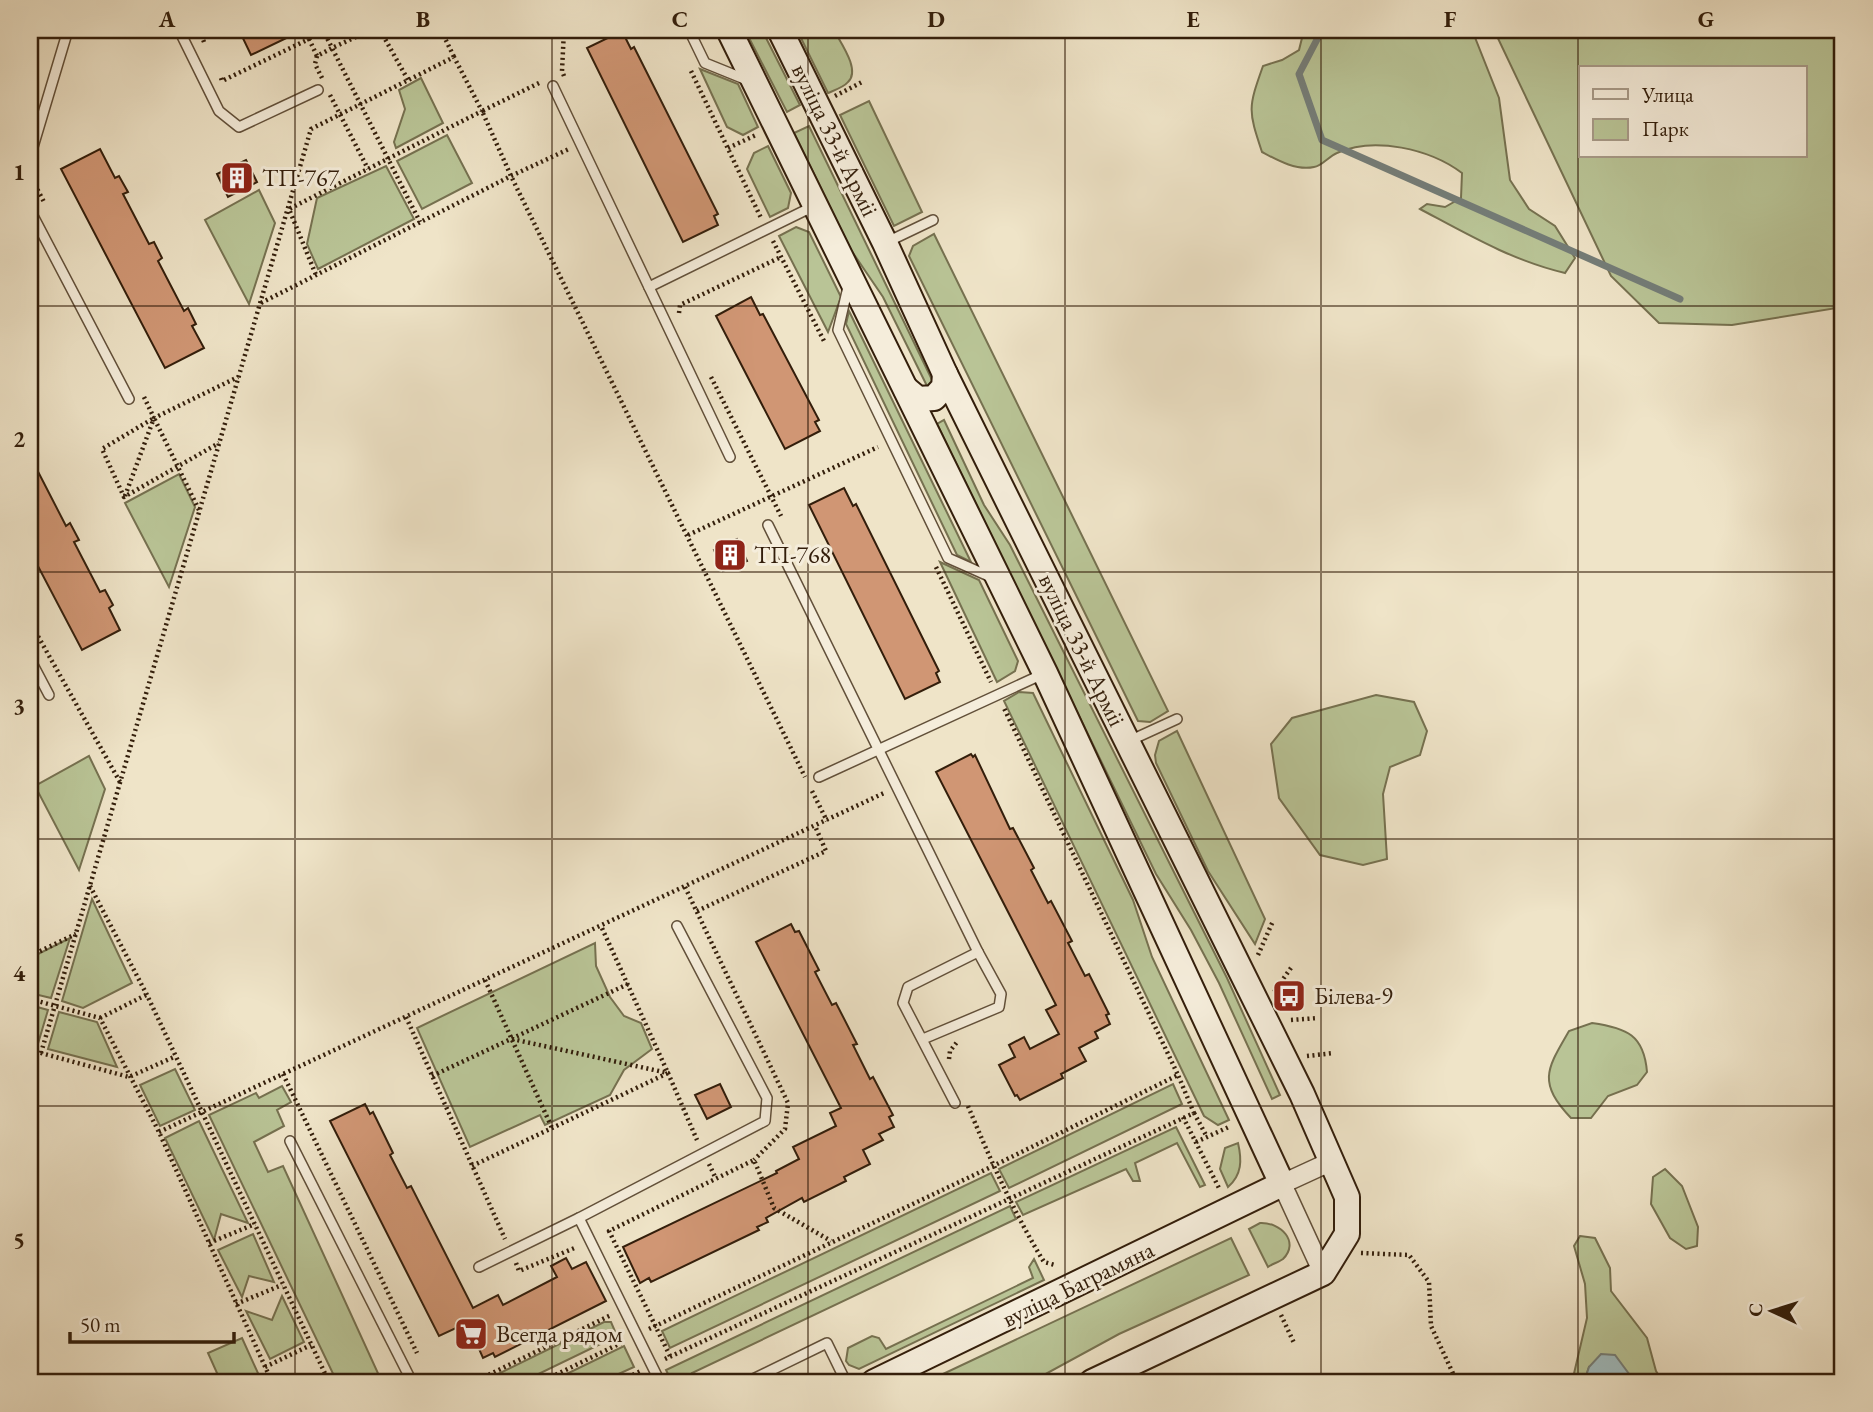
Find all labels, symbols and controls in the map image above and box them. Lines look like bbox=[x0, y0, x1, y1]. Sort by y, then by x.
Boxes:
text: A bbox=[158, 4, 176, 34]
text: B bbox=[416, 4, 430, 34]
text: C bbox=[672, 4, 688, 34]
text: D bbox=[927, 4, 945, 34]
text: E bbox=[1186, 4, 1200, 34]
text: F bbox=[1444, 4, 1457, 34]
text: G bbox=[1698, 4, 1714, 34]
street label: вуліца 33-й Арміі bbox=[785, 58, 886, 222]
legend bbox=[1579, 66, 1806, 158]
text: Улица bbox=[1641, 81, 1694, 108]
text: Парк bbox=[1642, 115, 1689, 142]
text: 1 bbox=[13, 157, 25, 187]
building icon: ТП-767 bbox=[218, 159, 256, 197]
place label: ТП-767 bbox=[262, 162, 340, 193]
text: 2 bbox=[13, 424, 25, 454]
building icon: ТП-768 bbox=[711, 536, 749, 574]
place label: ТП-768 bbox=[754, 539, 831, 570]
street label: вуліца 33-й Арміі bbox=[1032, 568, 1133, 732]
text: 3 bbox=[13, 691, 25, 721]
text: 4 bbox=[13, 958, 26, 988]
bus stop icon: Білева-9 bbox=[1270, 977, 1308, 1015]
place label: Білева-9 bbox=[1314, 980, 1393, 1011]
text: 5 bbox=[13, 1225, 25, 1255]
street label: вуліца Баграмяна bbox=[997, 1233, 1159, 1334]
north arrow bbox=[1736, 1276, 1806, 1346]
scale bar bbox=[70, 1300, 234, 1344]
text: С bbox=[1743, 1302, 1768, 1317]
text: 50 m bbox=[80, 1311, 121, 1338]
supermarket icon: Всегда рядом bbox=[452, 1315, 490, 1353]
place label: Всегда рядом bbox=[496, 1318, 622, 1349]

